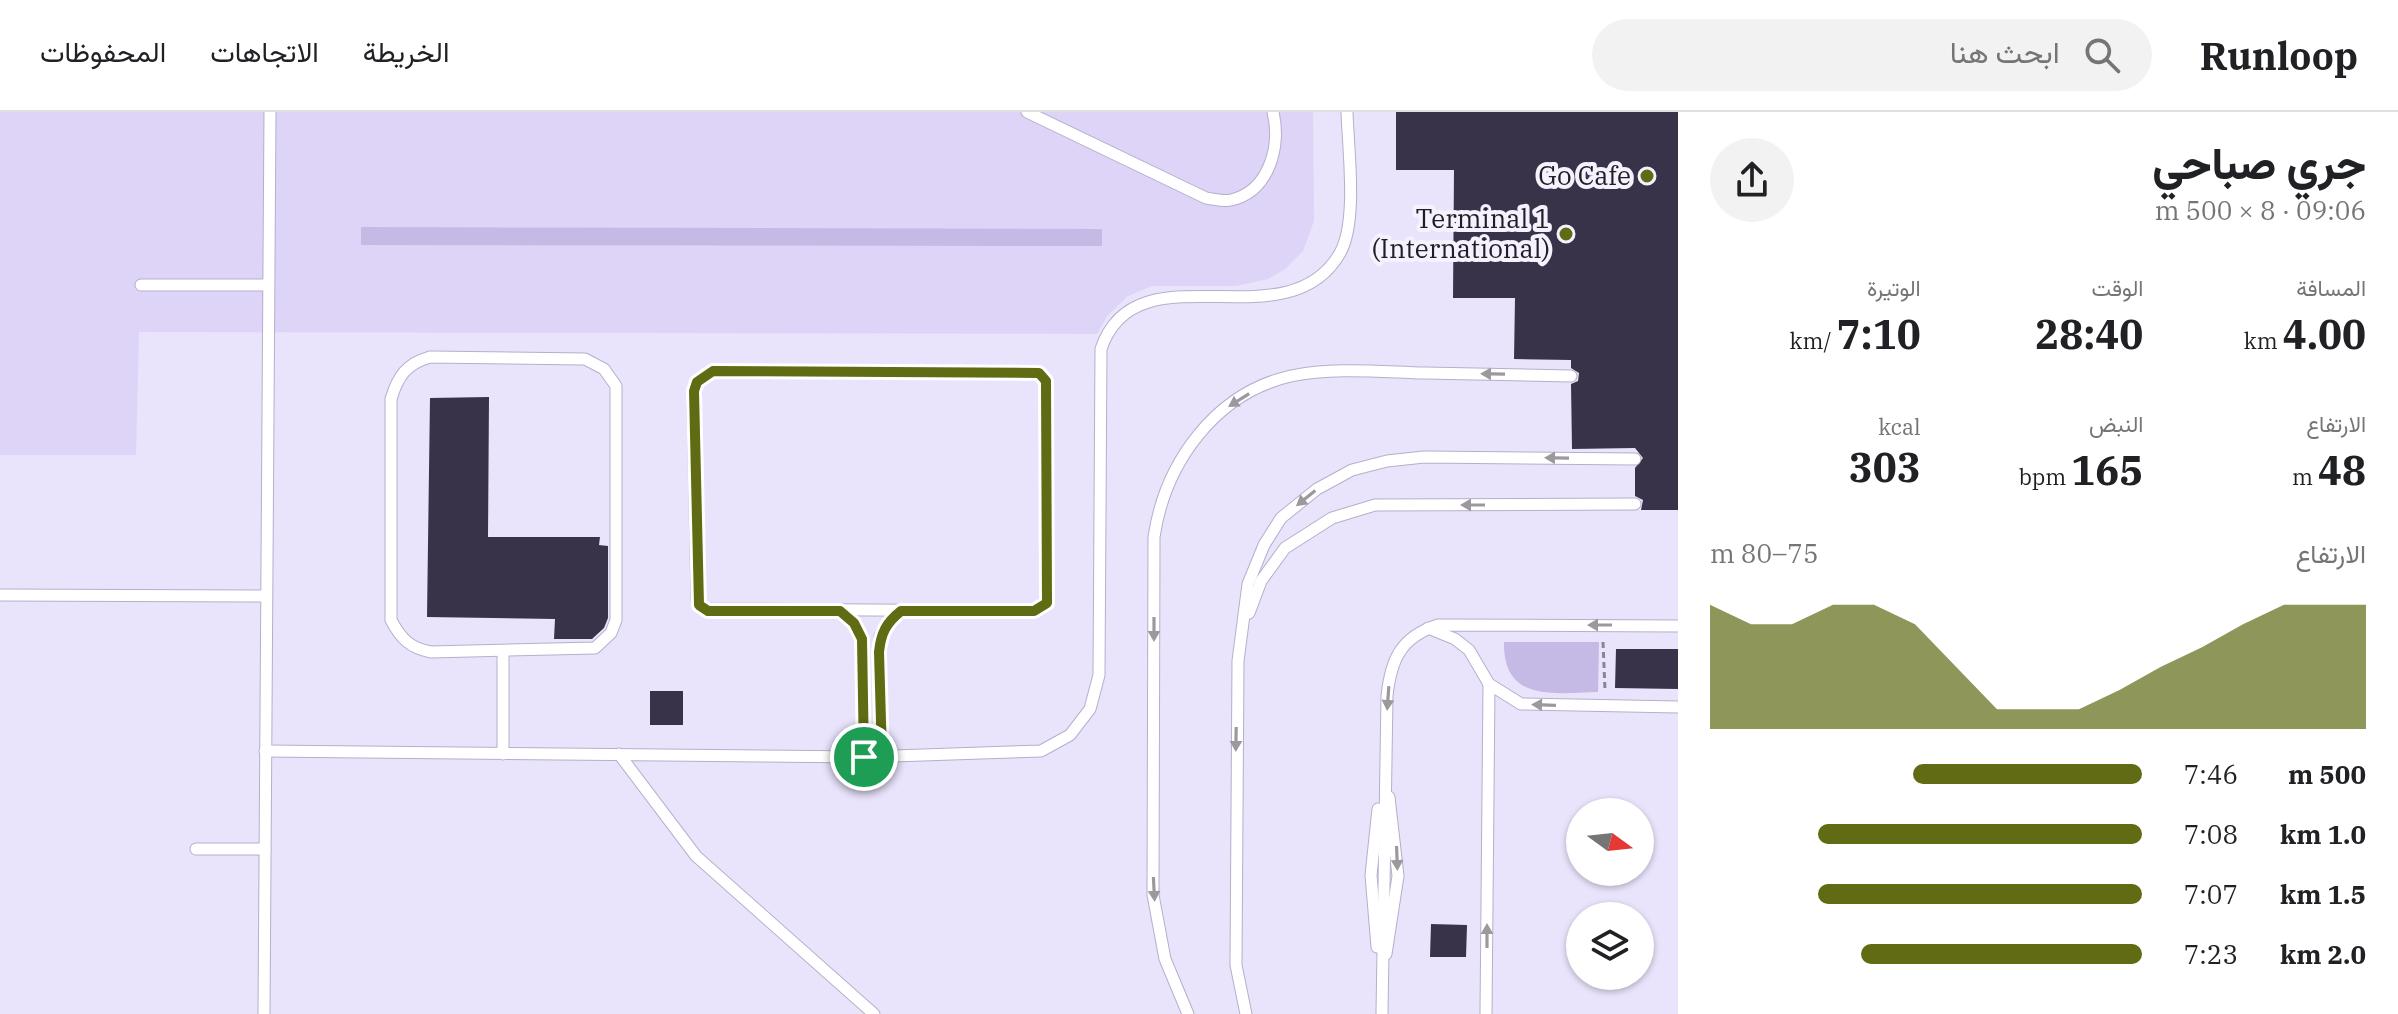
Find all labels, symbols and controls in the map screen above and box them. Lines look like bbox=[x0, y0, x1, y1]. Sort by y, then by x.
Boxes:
search box bbox=[1592, 19, 2152, 91]
text: Runloop bbox=[2200, 31, 2358, 80]
text: ابحث هنا bbox=[1950, 32, 2060, 71]
text: المحفوظات bbox=[40, 33, 166, 70]
text: الاتجاهات bbox=[210, 33, 319, 70]
text: الخريطة bbox=[363, 33, 449, 70]
icon: search bbox=[2080, 33, 2124, 77]
text: جري صباحي bbox=[2152, 134, 2366, 191]
button: share bbox=[1710, 138, 1794, 222]
place label: Go Cafe bbox=[1538, 158, 1631, 192]
marker: Go Cafe bbox=[1638, 167, 1656, 185]
text: 09:06 · 8 × 500 m bbox=[2155, 193, 2366, 227]
place label: Terminal 1 (International) bbox=[1371, 201, 1550, 265]
marker: Terminal 1 (International) bbox=[1557, 225, 1575, 243]
text: الوتيرة bbox=[1867, 273, 1921, 302]
text: الوقت bbox=[2092, 273, 2143, 302]
text: المسافة bbox=[2296, 273, 2366, 302]
text: 7:10 bbox=[1837, 308, 1921, 360]
text: 28:40 bbox=[2035, 308, 2143, 360]
text: 4.00 bbox=[2283, 308, 2366, 360]
text: /km bbox=[1790, 326, 1837, 355]
text: km bbox=[2244, 326, 2283, 355]
one-way arrow bbox=[1480, 368, 1505, 380]
one-way arrow bbox=[1228, 393, 1250, 407]
text: النبض bbox=[2089, 409, 2143, 438]
text: الارتفاع bbox=[2306, 409, 2366, 438]
text: kcal bbox=[1878, 412, 1921, 441]
text: 303 bbox=[1849, 441, 1921, 493]
text: 165 bbox=[2071, 444, 2143, 496]
text: 48 bbox=[2318, 444, 2366, 496]
one-way arrow bbox=[1544, 452, 1569, 464]
text: bpm bbox=[2019, 462, 2071, 491]
text: m bbox=[2292, 462, 2318, 491]
one-way arrow bbox=[1296, 489, 1316, 506]
one-way arrow bbox=[1460, 499, 1485, 511]
text: 75–80 m bbox=[1710, 536, 1819, 570]
text: الارتفاع bbox=[2295, 536, 2366, 570]
one-way arrow bbox=[1148, 617, 1160, 642]
one-way arrow bbox=[1587, 619, 1612, 631]
one-way arrow bbox=[1381, 686, 1394, 711]
one-way arrow bbox=[1531, 699, 1556, 712]
pin bbox=[830, 723, 898, 791]
one-way arrow bbox=[1230, 727, 1243, 752]
icon: arrive bbox=[842, 735, 886, 779]
text: 7:46 bbox=[2184, 757, 2238, 791]
text: 500 m bbox=[2288, 757, 2366, 791]
north arrow bbox=[1566, 798, 1654, 886]
map controls bbox=[1566, 798, 1654, 990]
text: 7:08 bbox=[2184, 817, 2238, 851]
text: 1.0 km bbox=[2280, 817, 2366, 851]
one-way arrow bbox=[1391, 846, 1404, 871]
one-way arrow bbox=[1148, 877, 1161, 902]
text: 7:07 bbox=[2184, 877, 2238, 911]
text: 1.5 km bbox=[2280, 877, 2366, 911]
button: layers bbox=[1566, 902, 1654, 990]
one-way arrow bbox=[1480, 923, 1493, 948]
text: 7:23 bbox=[2184, 937, 2238, 971]
text: 2.0 km bbox=[2280, 937, 2366, 971]

